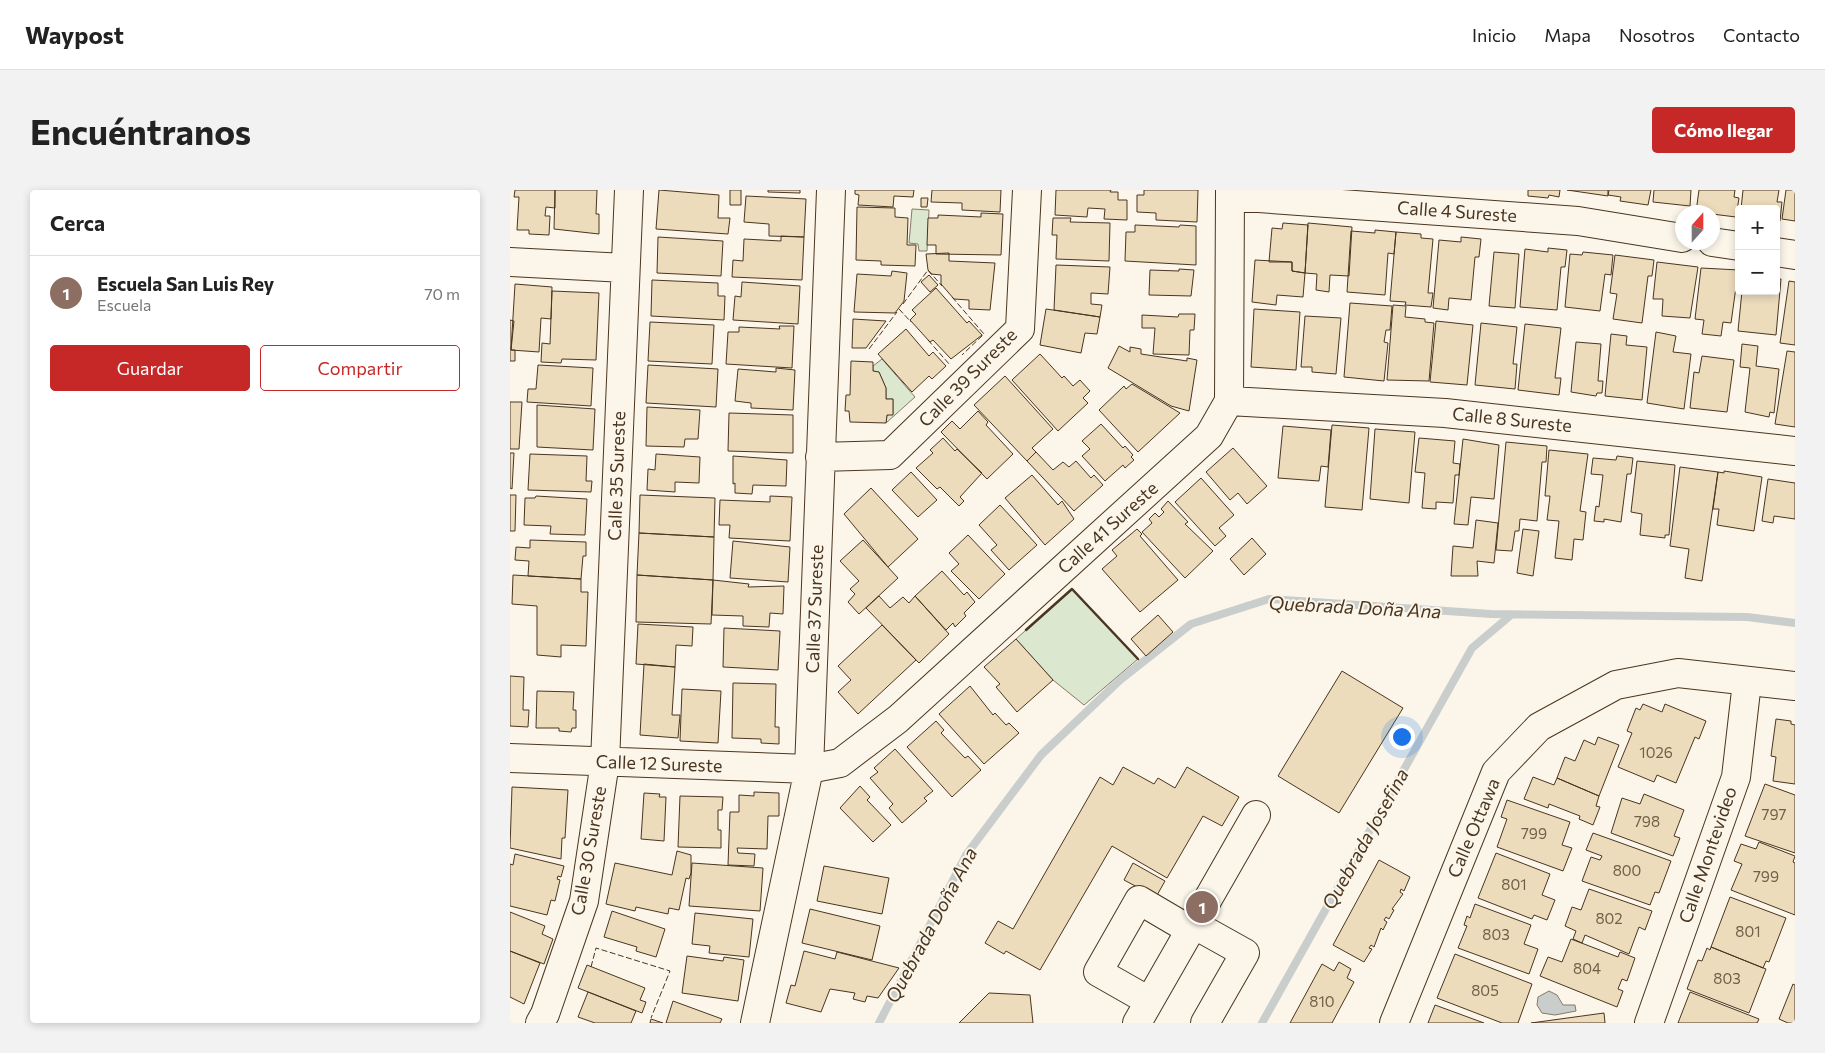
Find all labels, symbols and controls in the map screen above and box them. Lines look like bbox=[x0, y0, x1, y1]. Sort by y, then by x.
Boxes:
text: Waypost bbox=[25, 20, 124, 49]
text: Inicio bbox=[1472, 24, 1516, 46]
text: Mapa bbox=[1544, 24, 1591, 46]
text: Nosotros bbox=[1619, 24, 1695, 46]
text: Contacto bbox=[1723, 24, 1800, 46]
button: Cómo llegar bbox=[1652, 107, 1795, 153]
text: Encuéntranos bbox=[30, 109, 251, 152]
street label: Calle 4 Sureste bbox=[1396, 196, 1518, 226]
north arrow bbox=[1675, 205, 1720, 250]
map controls bbox=[1735, 205, 1780, 295]
button: + bbox=[1735, 205, 1780, 250]
text: Cerca bbox=[50, 210, 105, 235]
button: − bbox=[1735, 250, 1780, 295]
text: Escuela San Luis Rey bbox=[97, 272, 274, 295]
text: 1 bbox=[62, 284, 70, 303]
text: 70 m bbox=[424, 284, 460, 303]
text: Escuela bbox=[97, 295, 151, 314]
street label: Calle 39 Sureste bbox=[913, 323, 1021, 431]
button: Guardar bbox=[50, 345, 250, 391]
button: Compartir bbox=[260, 345, 460, 391]
street label: Calle 8 Sureste bbox=[1451, 402, 1573, 436]
street label: Calle 35 Sureste bbox=[603, 411, 629, 541]
street label: Calle 41 Sureste bbox=[1053, 477, 1162, 578]
street label: Calle 37 Sureste bbox=[801, 544, 827, 674]
water label: Quebrada Doña Ana bbox=[1268, 590, 1442, 623]
your location bbox=[1389, 724, 1415, 750]
house number: 1026 bbox=[1639, 743, 1673, 761]
street label: Calle 12 Sureste bbox=[595, 750, 723, 776]
water label: Quebrada Josefina bbox=[1316, 764, 1413, 913]
street label: Calle Ottawa bbox=[1442, 774, 1504, 881]
street label: Calle Montevideo bbox=[1673, 783, 1741, 926]
street label: Calle 30 Sureste bbox=[566, 784, 610, 917]
house number: 797 bbox=[1762, 805, 1787, 823]
house number: 798 bbox=[1634, 812, 1660, 830]
house number: 799 bbox=[1521, 824, 1547, 842]
water label: Quebrada Doña Ana bbox=[880, 843, 981, 1007]
house number: 800 bbox=[1613, 861, 1641, 879]
house number: 799 bbox=[1753, 867, 1779, 885]
house number: 801 bbox=[1501, 875, 1527, 893]
pin: 1 bbox=[1186, 888, 1218, 926]
house number: 802 bbox=[1595, 909, 1623, 927]
house number: 801 bbox=[1735, 922, 1761, 940]
house number: 803 bbox=[1482, 925, 1510, 943]
house number: 804 bbox=[1573, 959, 1601, 977]
house number: 803 bbox=[1713, 969, 1741, 987]
house number: 805 bbox=[1471, 981, 1499, 999]
house number: 810 bbox=[1309, 992, 1335, 1010]

